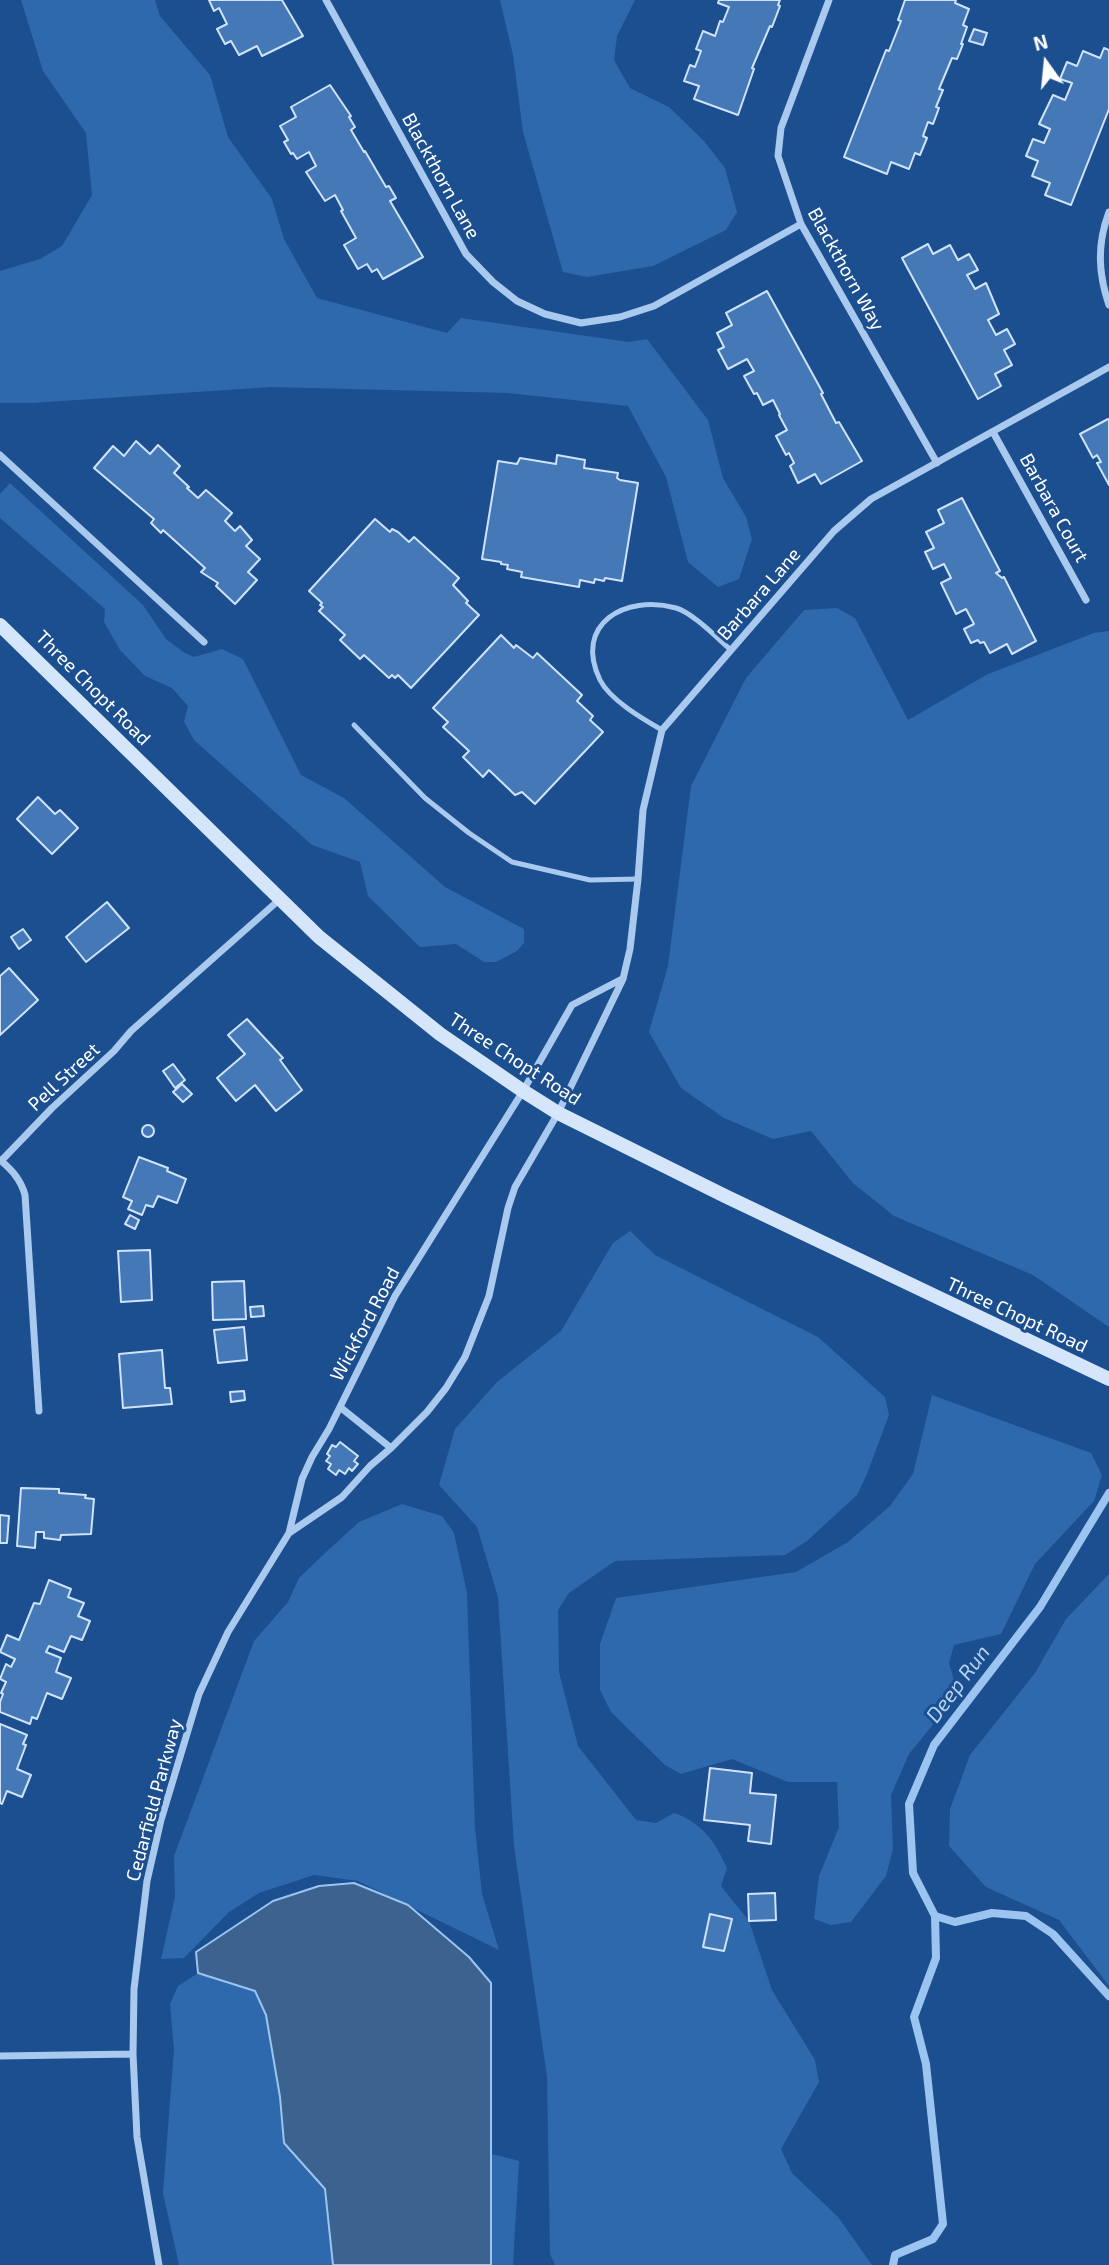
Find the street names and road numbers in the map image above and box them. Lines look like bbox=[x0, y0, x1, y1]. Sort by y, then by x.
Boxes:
street label: Blackthorn Lane bbox=[397, 109, 485, 243]
street label: Blackthorn Way bbox=[803, 204, 889, 334]
street label: Barbara Court bbox=[1015, 450, 1093, 566]
street label: Barbara Lane bbox=[713, 543, 805, 645]
street label: Three Chopt Road bbox=[31, 626, 155, 750]
street label: Three Chopt Road bbox=[445, 1008, 585, 1110]
street label: Pell Street bbox=[23, 1038, 105, 1116]
street label: Wickford Road bbox=[325, 1263, 405, 1385]
street label: Three Chopt Road bbox=[943, 1272, 1091, 1358]
street label: Cedarfield Parkway bbox=[121, 1716, 187, 1884]

